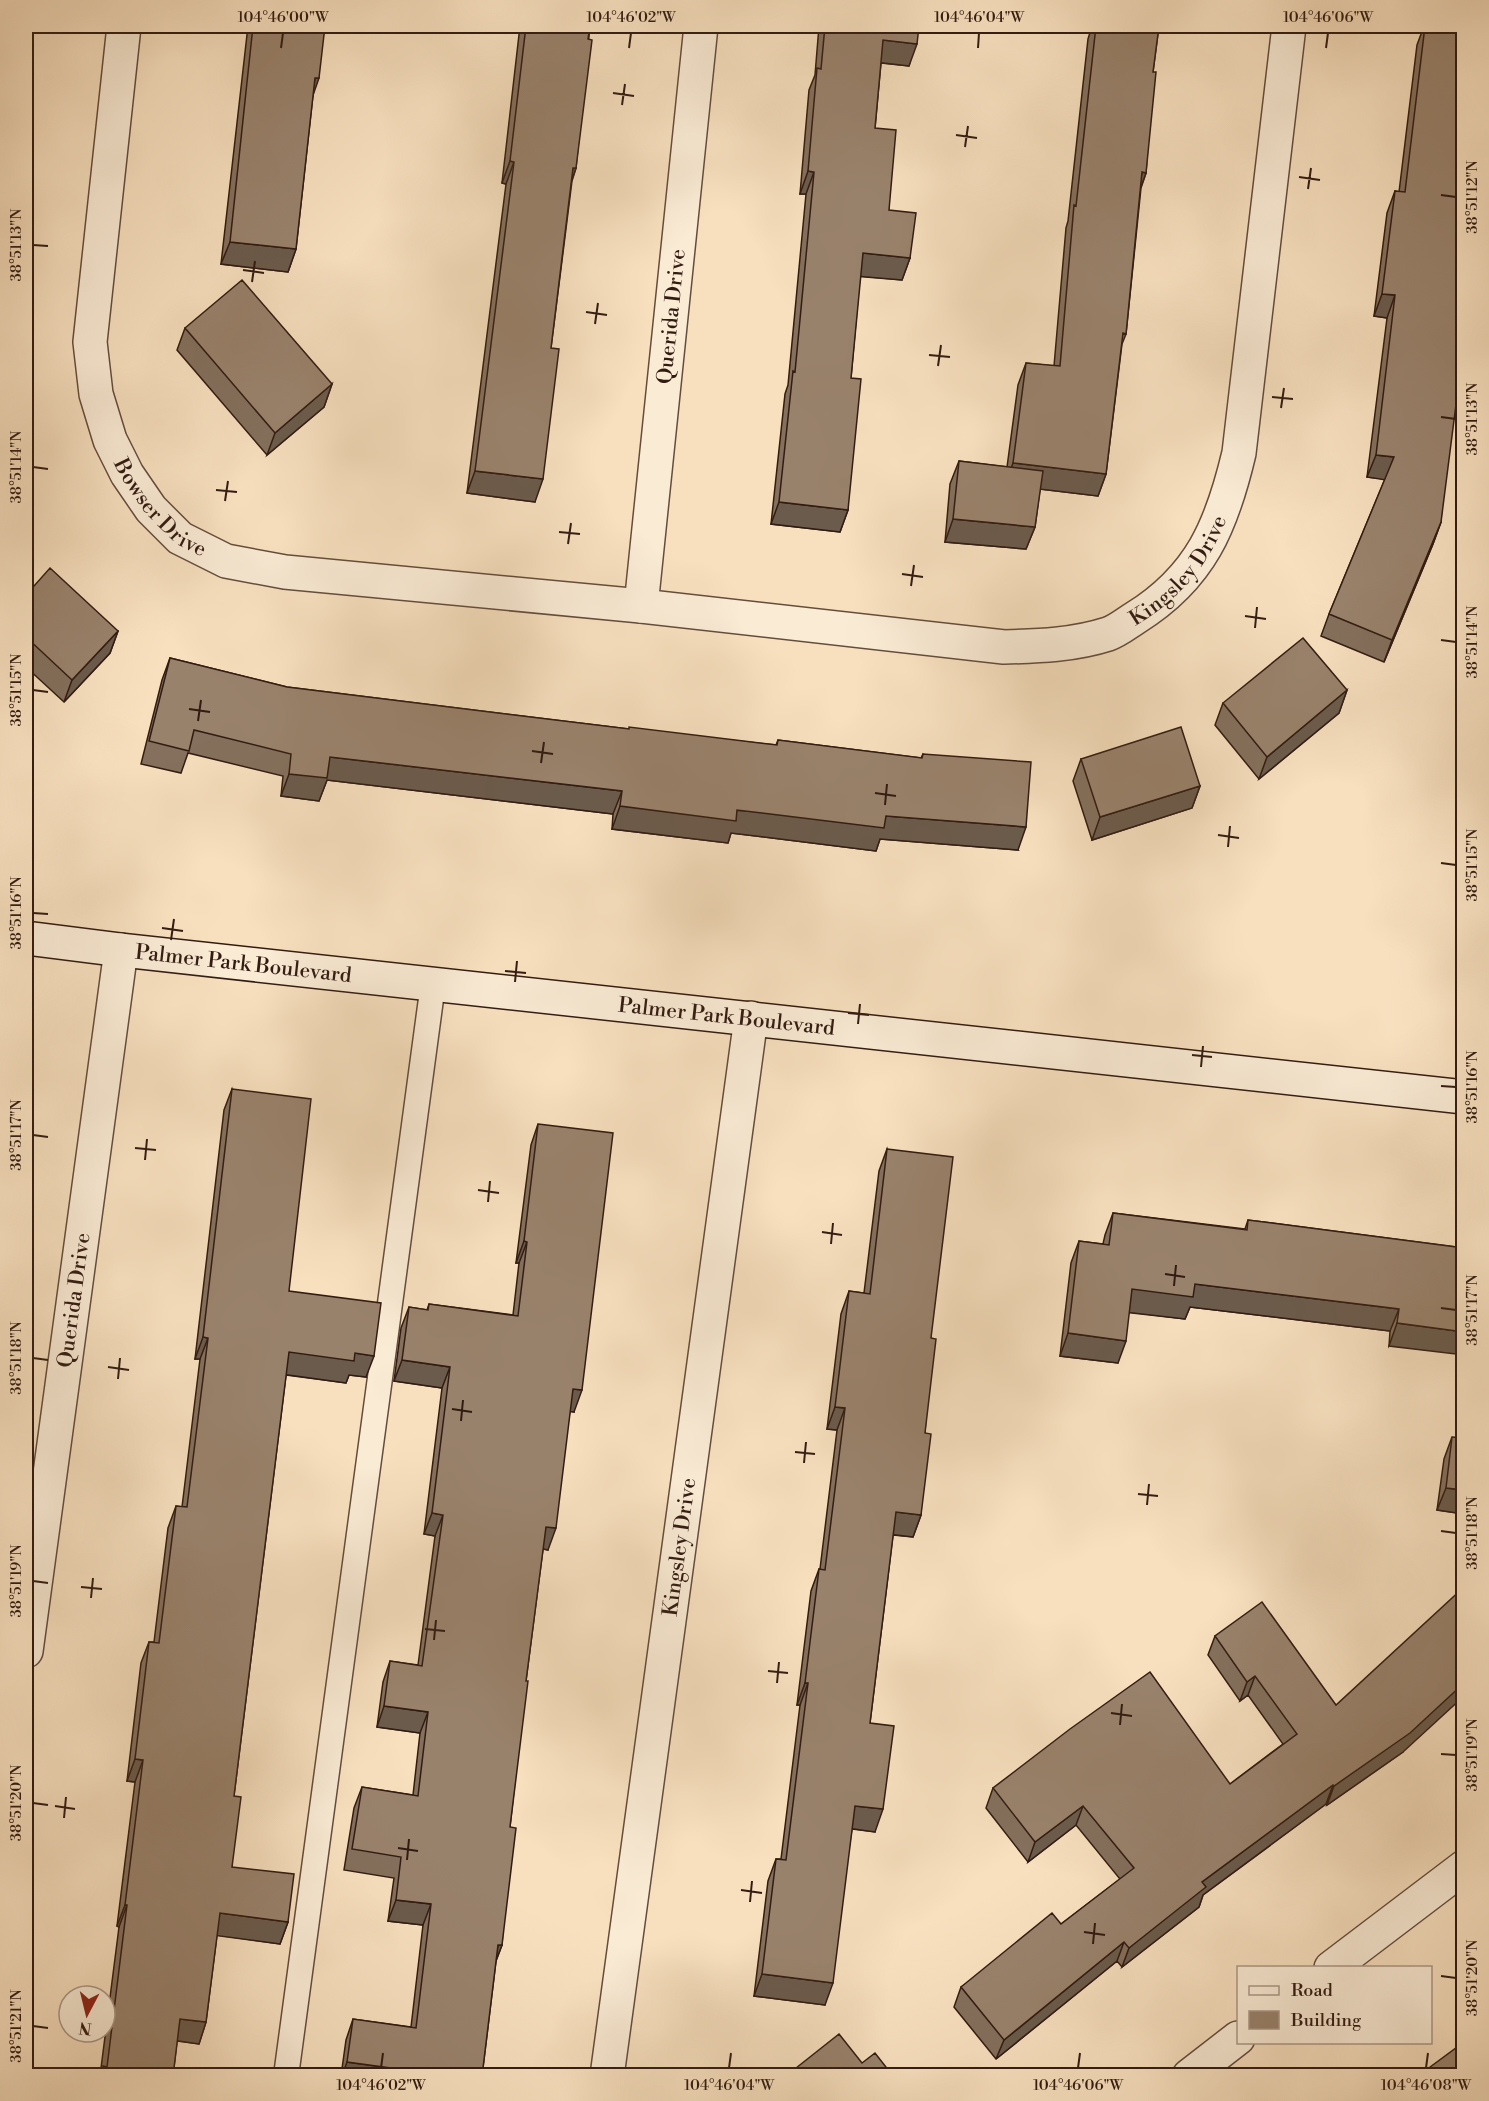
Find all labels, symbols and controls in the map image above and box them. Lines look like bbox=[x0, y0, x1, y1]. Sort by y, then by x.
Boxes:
text: 104°46'00"W bbox=[237, 8, 329, 27]
text: 104°46'02"W bbox=[586, 8, 676, 27]
text: 104°46'04"W bbox=[934, 8, 1024, 27]
text: 104°46'06"W bbox=[1283, 8, 1374, 27]
text: 38°51'12"N bbox=[1463, 160, 1482, 234]
text: 38°51'13"N bbox=[7, 209, 26, 281]
street label: Querida Drive bbox=[652, 248, 692, 386]
text: 38°51'13"N bbox=[1463, 383, 1482, 455]
text: 38°51'14"N bbox=[7, 431, 26, 503]
street label: Bowser Drive bbox=[107, 453, 211, 563]
street label: Kingsley Drive bbox=[1125, 512, 1233, 632]
text: 38°51'14"N bbox=[1463, 606, 1482, 678]
text: 38°51'15"N bbox=[7, 654, 26, 726]
text: 38°51'15"N bbox=[1463, 829, 1482, 901]
text: 38°51'16"N bbox=[7, 876, 26, 950]
street label: Palmer Park Boulevard bbox=[134, 940, 353, 989]
street label: Palmer Park Boulevard bbox=[617, 993, 836, 1042]
text: 38°51'16"N bbox=[1463, 1050, 1482, 1124]
text: 38°51'17"N bbox=[7, 1099, 26, 1171]
street label: Querida Drive bbox=[53, 1231, 97, 1369]
text: 38°51'17"N bbox=[1463, 1274, 1482, 1346]
text: 38°51'18"N bbox=[7, 1321, 26, 1395]
street label: Kingsley Drive bbox=[658, 1476, 702, 1618]
text: 38°51'18"N bbox=[1463, 1496, 1482, 1570]
text: 38°51'19"N bbox=[7, 1544, 26, 1618]
text: 38°51'19"N bbox=[1463, 1718, 1482, 1792]
text: 38°51'20"N bbox=[7, 1765, 26, 1841]
text: 38°51'20"N bbox=[1463, 1940, 1482, 2016]
legend bbox=[1237, 1966, 1432, 2044]
text: Road bbox=[1291, 1979, 1334, 2002]
north arrow bbox=[57, 1984, 117, 2044]
text: 38°51'21"N bbox=[7, 1989, 26, 2063]
text: Building bbox=[1290, 2009, 1362, 2032]
text: N bbox=[77, 2017, 93, 2039]
text: 104°46'02"W bbox=[336, 2076, 426, 2095]
text: 104°46'04"W bbox=[684, 2076, 774, 2095]
text: 104°46'06"W bbox=[1033, 2076, 1124, 2095]
text: 104°46'08"W bbox=[1381, 2076, 1472, 2095]

